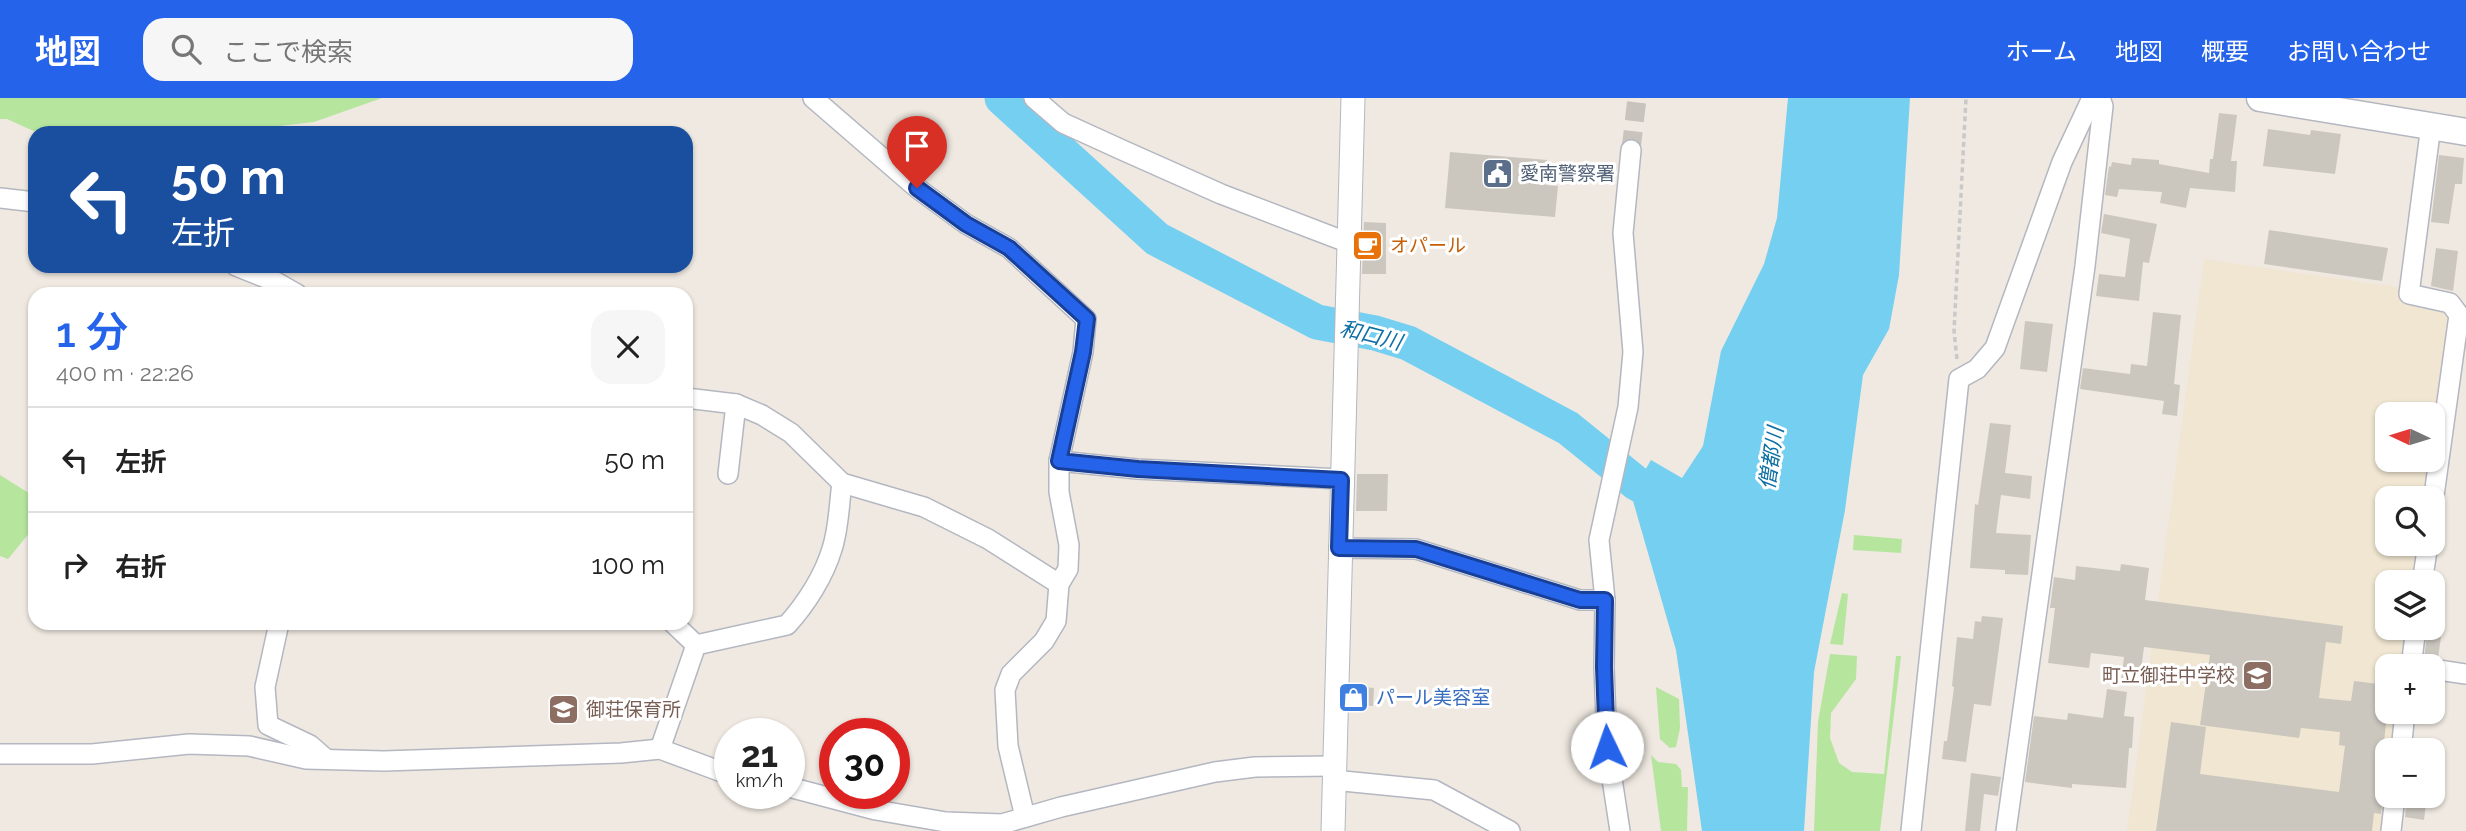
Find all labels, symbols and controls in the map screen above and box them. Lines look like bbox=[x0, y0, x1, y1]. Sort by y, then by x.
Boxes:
search box bbox=[143, 18, 633, 81]
icon: search bbox=[167, 30, 205, 68]
text: 地図 bbox=[35, 32, 101, 71]
text: ここで検索 bbox=[223, 37, 353, 67]
text: ホーム bbox=[2006, 37, 2077, 66]
text: 地図 bbox=[2115, 37, 2163, 66]
text: 概要 bbox=[2201, 37, 2249, 66]
text: お問い合わせ bbox=[2287, 37, 2431, 66]
pin bbox=[887, 116, 947, 188]
icon: arrive bbox=[898, 127, 936, 165]
text: 50 m bbox=[171, 148, 286, 205]
icon: left bbox=[56, 154, 147, 245]
public building icon: 愛南警察署 bbox=[1480, 156, 1514, 190]
place label: 愛南警察署 bbox=[1520, 162, 1615, 184]
text: 左折 bbox=[171, 214, 235, 251]
cafe icon: オパール bbox=[1350, 228, 1384, 262]
place label: オパール bbox=[1390, 234, 1466, 256]
text: 1 分 bbox=[56, 308, 128, 357]
button: close bbox=[591, 310, 665, 384]
water label: 和口川 bbox=[1337, 315, 1407, 355]
text: 400 m · 22:26 bbox=[56, 359, 194, 386]
north arrow bbox=[2375, 402, 2445, 472]
map controls bbox=[2375, 402, 2445, 808]
water label: 僧都川 bbox=[1754, 423, 1788, 491]
icon: left bbox=[56, 441, 94, 479]
text: 50 m bbox=[604, 445, 665, 475]
text: 左折 bbox=[115, 447, 167, 477]
button: search bbox=[2375, 486, 2445, 556]
icon: right bbox=[56, 546, 94, 584]
text: 100 m bbox=[592, 550, 665, 580]
text: 右折 bbox=[115, 552, 167, 582]
button: layers bbox=[2375, 570, 2445, 640]
button: + bbox=[2375, 654, 2445, 724]
school or university icon: 町立御荘中学校 bbox=[2241, 658, 2275, 692]
place label: 町立御荘中学校 bbox=[2102, 664, 2235, 686]
shop icon: パール美容室 bbox=[1336, 680, 1370, 714]
place label: パール美容室 bbox=[1376, 686, 1490, 708]
school or university icon: 御荘保育所 bbox=[546, 692, 580, 726]
place label: 御荘保育所 bbox=[586, 698, 681, 720]
position arrow bbox=[1570, 710, 1644, 784]
speed limit sign: 30 bbox=[819, 718, 910, 809]
text: 21 bbox=[741, 734, 778, 775]
button: − bbox=[2375, 738, 2445, 808]
text: km/h bbox=[736, 770, 783, 791]

